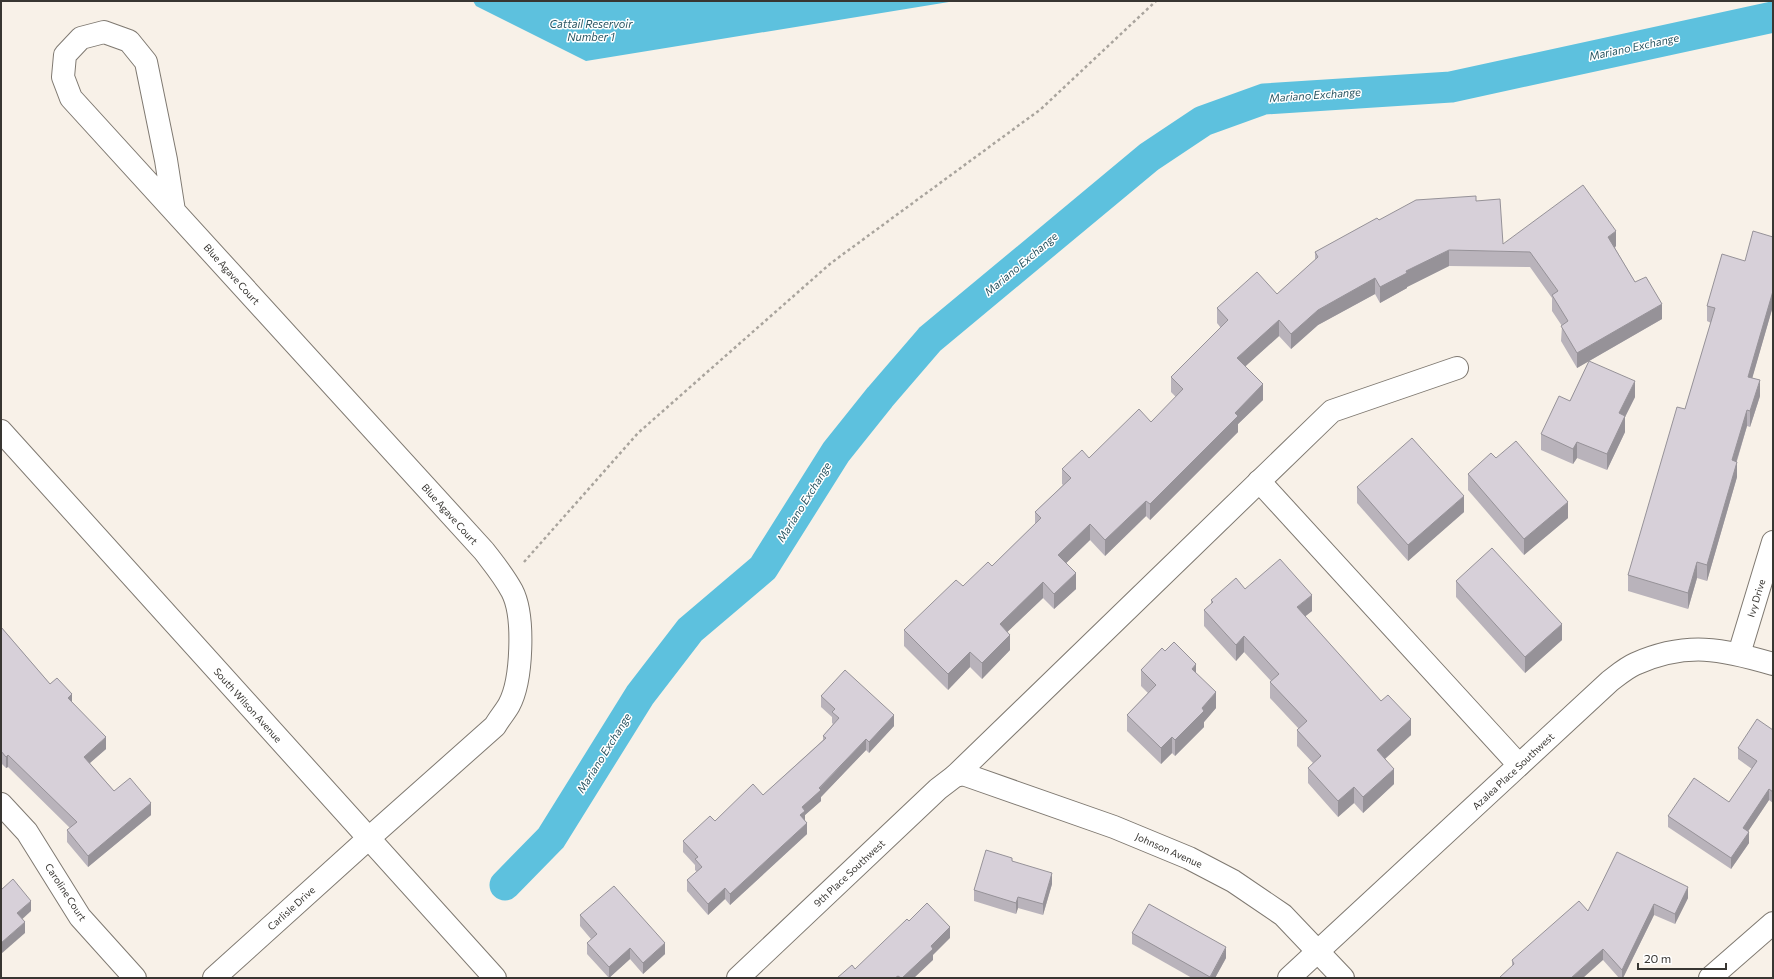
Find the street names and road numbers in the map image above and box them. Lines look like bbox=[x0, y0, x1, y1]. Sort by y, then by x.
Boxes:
street label: Blue Agave Court bbox=[202, 241, 262, 307]
street label: Blue Agave Court bbox=[420, 481, 480, 547]
street label: Ivy Drive bbox=[1745, 578, 1767, 618]
street label: South Wilson Avenue bbox=[211, 665, 285, 745]
street label: Azalea Place Southwest bbox=[1470, 730, 1556, 812]
street label: Johnson Avenue bbox=[1134, 830, 1204, 870]
street label: 9th Place Southwest bbox=[811, 837, 887, 909]
street label: Caroline Court bbox=[43, 861, 89, 923]
street label: Carlisle Drive bbox=[265, 884, 317, 932]

